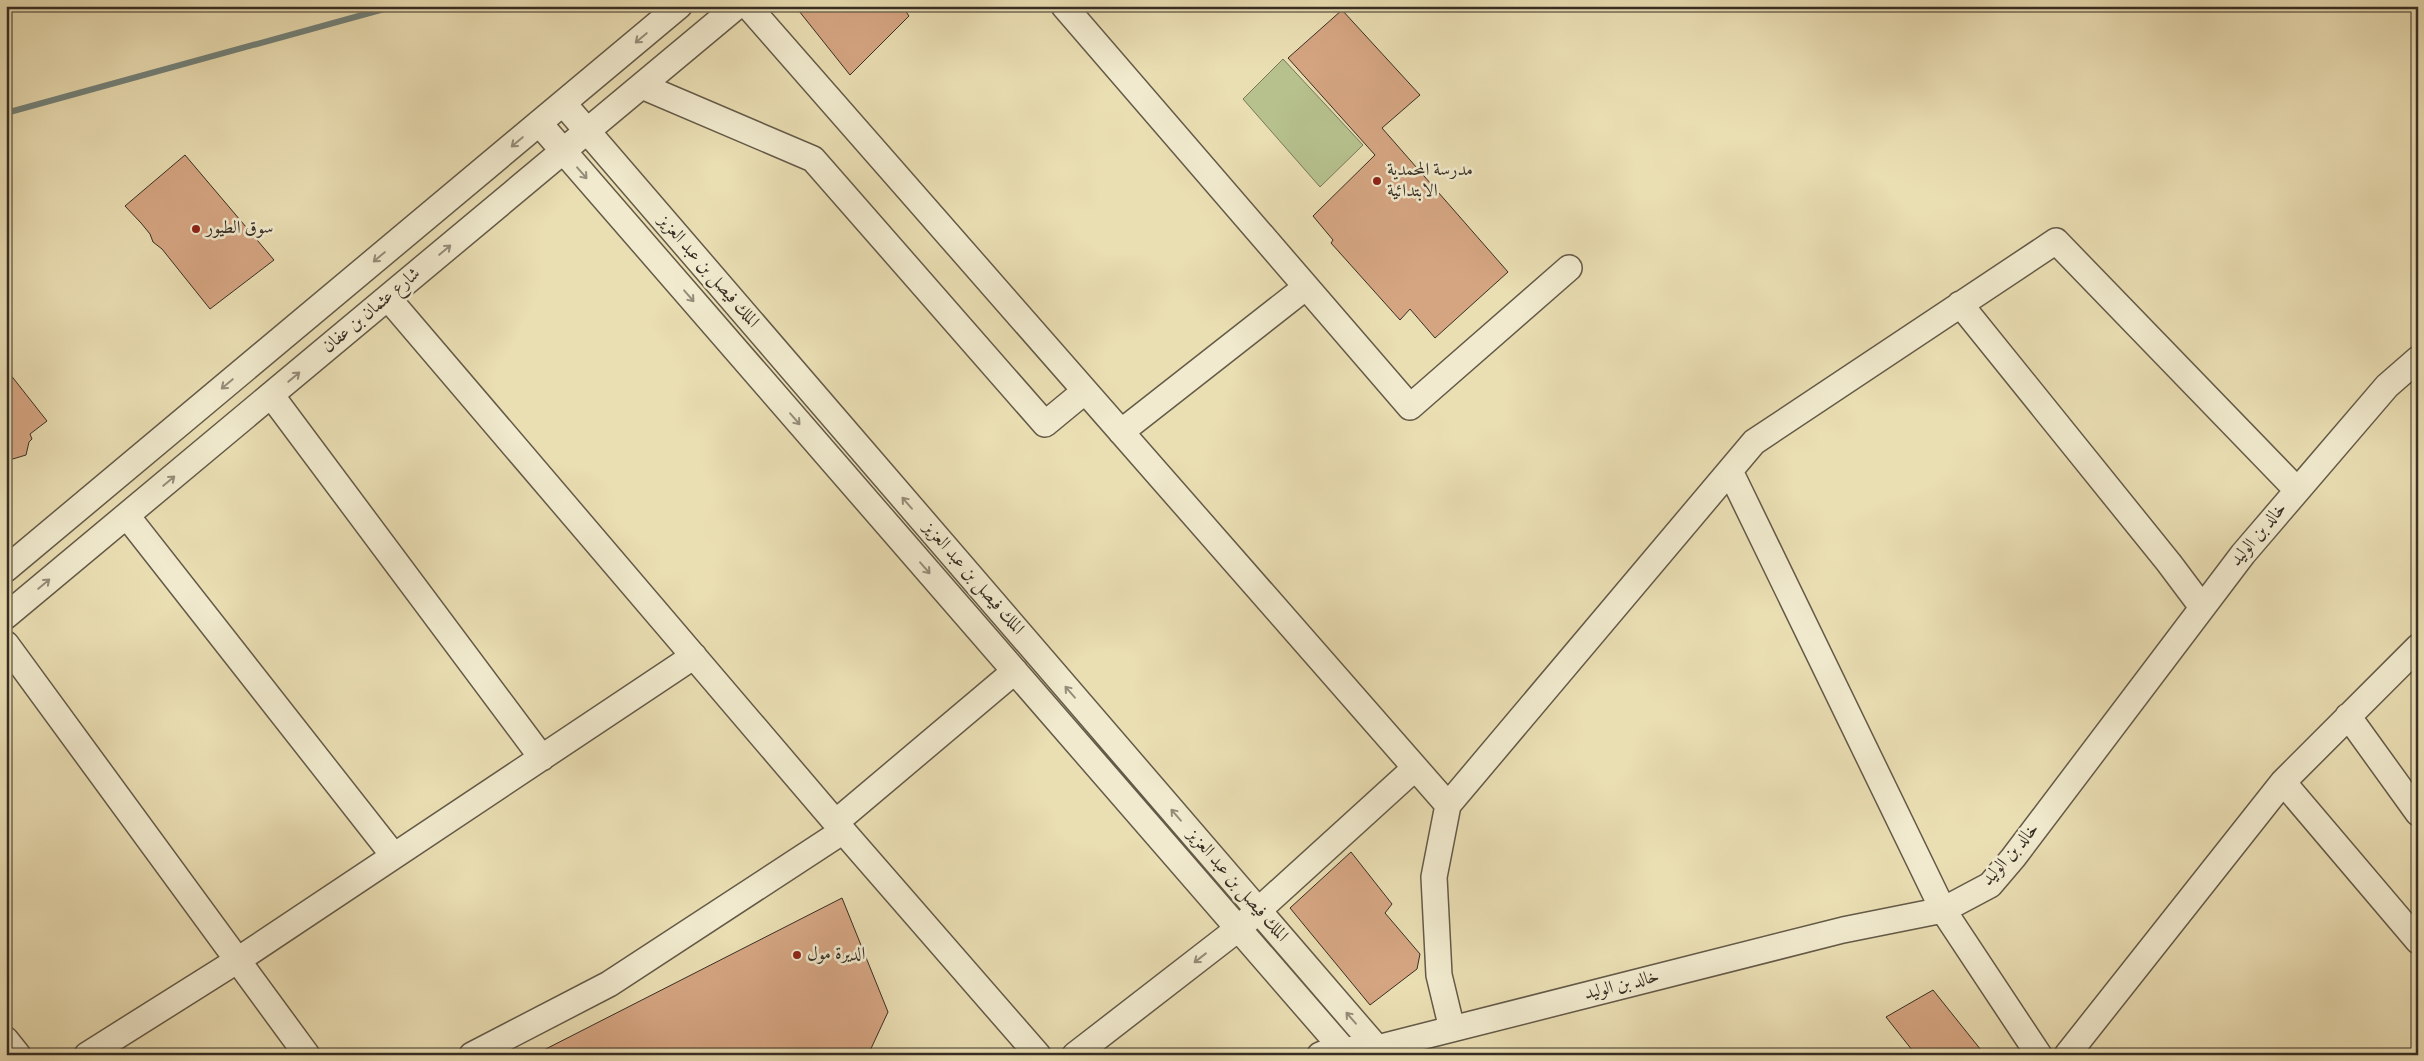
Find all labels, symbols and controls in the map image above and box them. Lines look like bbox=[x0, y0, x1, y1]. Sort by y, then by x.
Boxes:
one-way arrow bbox=[635, 32, 648, 43]
one-way arrow bbox=[511, 136, 524, 147]
place label: مدرسة المحمدية الابتدائية bbox=[1387, 158, 1473, 205]
one-way arrow bbox=[577, 167, 588, 180]
marker: مدرسة المحمدية الابتدائية bbox=[1371, 175, 1383, 187]
street label: الملك فيصل بن عبد العزيز bbox=[650, 208, 765, 335]
place label: سوق الطيور bbox=[204, 216, 273, 242]
marker: سوق الطيور bbox=[190, 223, 202, 235]
one-way arrow bbox=[439, 245, 452, 256]
one-way arrow bbox=[373, 252, 386, 263]
street label: شارع عثمان بن عفان bbox=[317, 262, 427, 360]
one-way arrow bbox=[683, 289, 694, 302]
one-way arrow bbox=[287, 371, 300, 382]
one-way arrow bbox=[221, 378, 234, 390]
one-way arrow bbox=[790, 412, 801, 425]
one-way arrow bbox=[162, 475, 175, 486]
one-way arrow bbox=[901, 496, 913, 509]
street label: خالد بن الوليد bbox=[2224, 497, 2294, 573]
street label: الملك فيصل بن عبد العزيز bbox=[915, 515, 1030, 642]
one-way arrow bbox=[919, 561, 931, 574]
one-way arrow bbox=[37, 579, 50, 590]
one-way arrow bbox=[1065, 686, 1076, 699]
one-way arrow bbox=[1171, 809, 1182, 822]
street label: خالد بن الوليد bbox=[1976, 818, 2046, 892]
street label: الملك فيصل بن عبد العزيز bbox=[1179, 822, 1294, 949]
place label: الديرة مول bbox=[807, 942, 865, 968]
marker: الديرة مول bbox=[791, 949, 803, 961]
one-way arrow bbox=[1194, 953, 1207, 964]
street label: خالد بن الوليد bbox=[1582, 964, 1662, 1008]
one-way arrow bbox=[1345, 1011, 1356, 1024]

